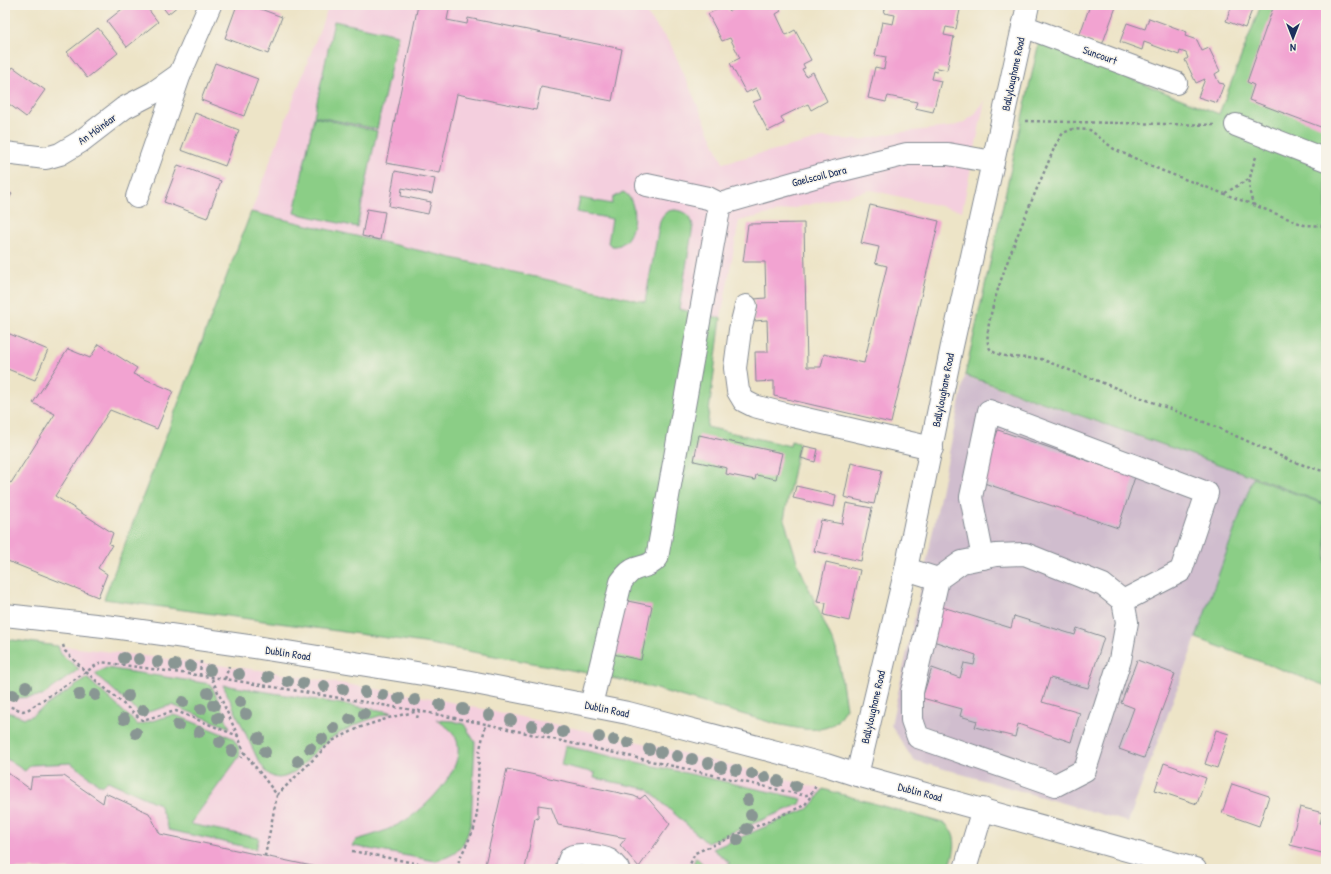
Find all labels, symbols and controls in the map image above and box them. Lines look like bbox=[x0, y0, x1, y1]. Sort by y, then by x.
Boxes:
north arrow bbox=[1273, 18, 1313, 58]
street label: Ballyloughane Road bbox=[998, 35, 1028, 112]
text: N bbox=[1290, 41, 1296, 55]
street label: Suncourt bbox=[1081, 42, 1119, 68]
street label: An Móinéar bbox=[75, 110, 120, 148]
street label: Gaelscoil Dara bbox=[790, 162, 848, 190]
street label: Ballyloughane Road bbox=[929, 351, 957, 428]
street label: Dublin Road bbox=[265, 643, 312, 664]
street label: Ballyloughane Road bbox=[858, 668, 888, 745]
street label: Dublin Road bbox=[583, 697, 631, 721]
street label: Dublin Road bbox=[896, 779, 944, 805]

